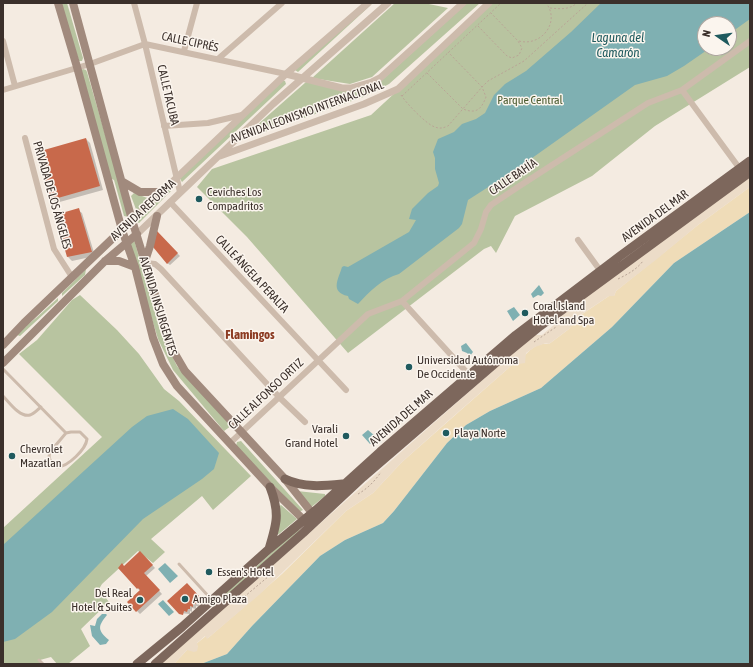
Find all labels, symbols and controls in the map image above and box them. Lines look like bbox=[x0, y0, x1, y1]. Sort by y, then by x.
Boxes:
north arrow bbox=[697, 16, 737, 56]
street label: CALLE CIPRÉS bbox=[160, 29, 220, 55]
text: N bbox=[700, 29, 713, 38]
water label: Laguna del Camarón bbox=[591, 30, 645, 61]
street label: CALLE TACUBA bbox=[154, 63, 182, 127]
street label: AVENIDA LEONISMO INTERNACIONAL bbox=[228, 77, 386, 147]
park label: Parque Central bbox=[497, 93, 563, 107]
street label: PRIVADA DE LOS ÁNGELES bbox=[30, 139, 74, 251]
street label: CALLE BAHÍA bbox=[486, 156, 540, 198]
street label: AVENIDA REFORMA bbox=[107, 176, 179, 244]
place label: Ceviches Los Compadritos bbox=[207, 185, 263, 213]
street label: AVENIDA DEL MAR bbox=[619, 187, 691, 245]
marker: Ceviches Los Compadritos bbox=[194, 194, 204, 204]
street label: CALLE ÁNGELA PERALTA bbox=[212, 232, 292, 316]
street label: AVENIDA INSURGENTES bbox=[136, 255, 180, 357]
place label: Coral Island Hotel and Spa bbox=[533, 299, 594, 327]
marker: Coral Island Hotel and Spa bbox=[520, 308, 530, 318]
district label: Flamingos bbox=[225, 327, 275, 343]
place label: Universidad Autónoma De Occidente bbox=[417, 353, 518, 381]
street label: CALLE ALFONSO ORTIZ bbox=[226, 356, 306, 432]
marker: Universidad Autónoma De Occidente bbox=[404, 362, 414, 372]
street label: AVENIDA DEL MAR bbox=[366, 387, 436, 449]
place label: Varali Grand Hotel bbox=[285, 422, 338, 450]
place label: Playa Norte bbox=[454, 426, 506, 440]
marker: Playa Norte bbox=[441, 428, 451, 438]
marker: Varali Grand Hotel bbox=[341, 431, 351, 441]
place label: Chevrolet Mazatlan bbox=[20, 442, 63, 470]
marker: Chevrolet Mazatlan bbox=[7, 451, 17, 461]
place label: Essen's Hotel bbox=[217, 565, 274, 579]
marker: Essen's Hotel bbox=[204, 567, 214, 577]
place label: Del Real Hotel & Suites bbox=[71, 586, 132, 614]
place label: Amigo Plaza bbox=[193, 592, 247, 606]
marker: Amigo Plaza bbox=[180, 594, 190, 604]
marker: Del Real Hotel & Suites bbox=[135, 595, 145, 605]

